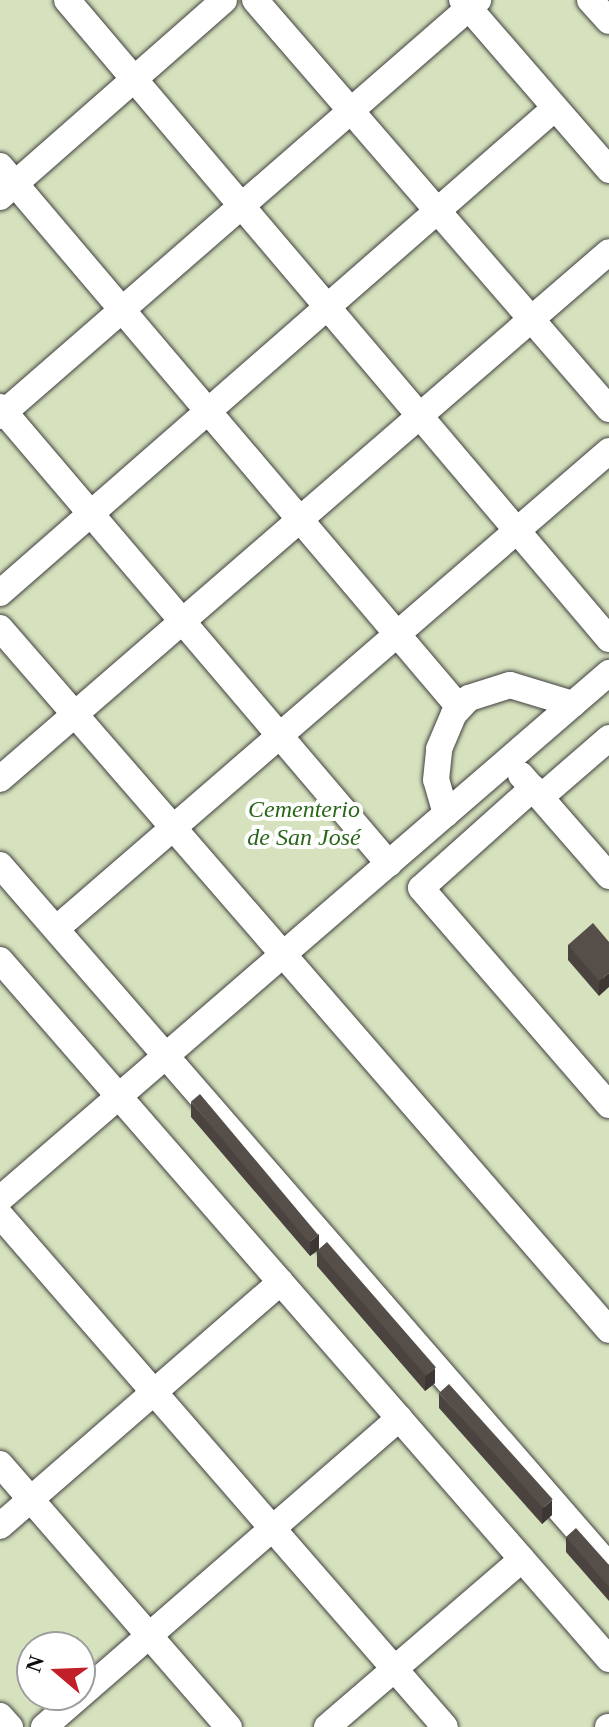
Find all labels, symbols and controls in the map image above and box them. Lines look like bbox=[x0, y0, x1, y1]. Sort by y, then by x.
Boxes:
park label: Cementerio de San José bbox=[247, 796, 361, 852]
north arrow bbox=[16, 1631, 96, 1711]
text: N bbox=[20, 1652, 49, 1675]

